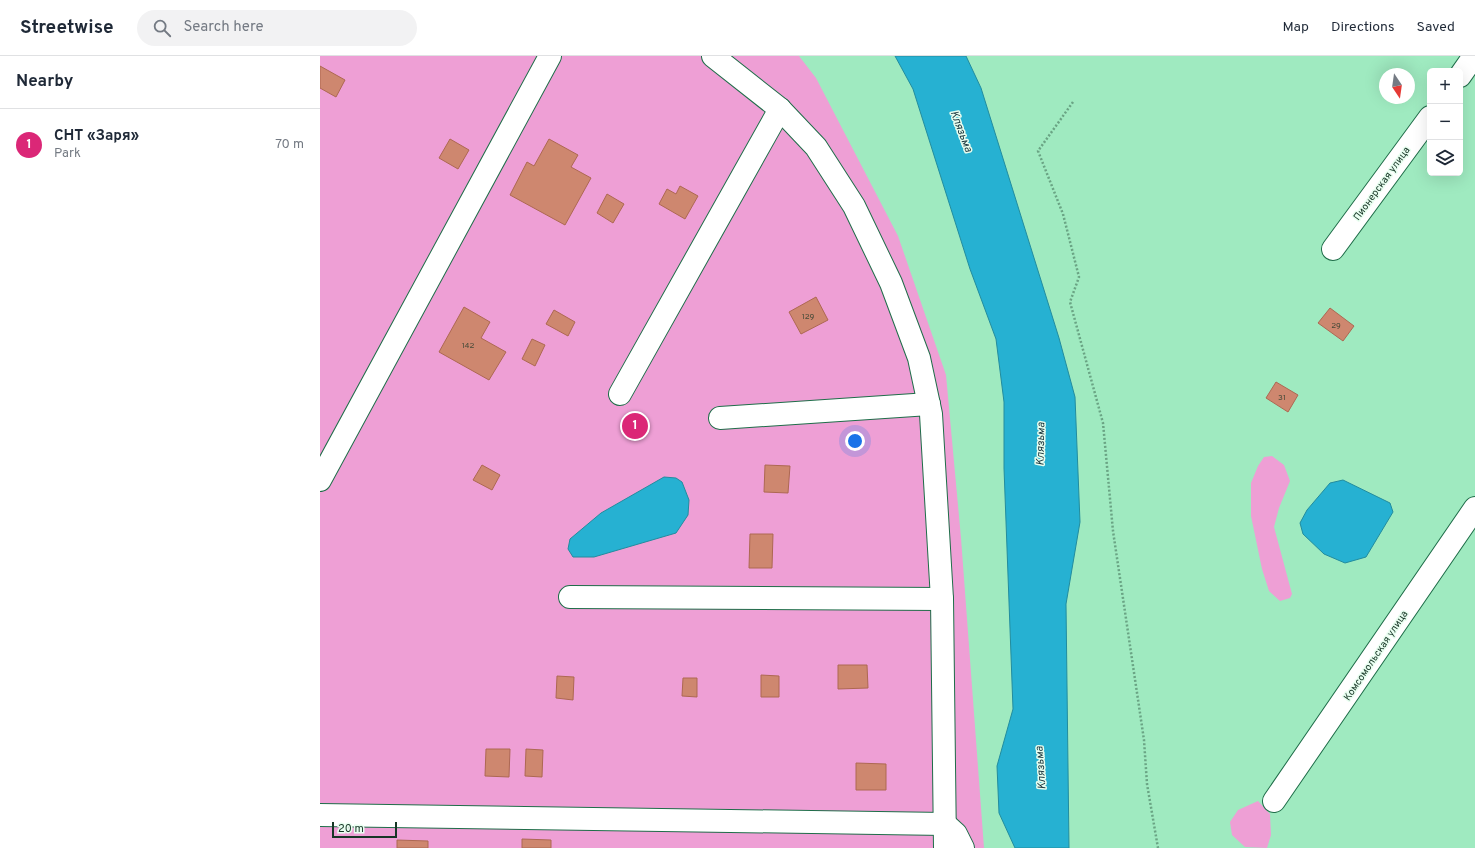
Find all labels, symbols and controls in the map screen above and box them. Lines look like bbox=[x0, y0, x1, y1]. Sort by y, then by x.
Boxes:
search box bbox=[137, 10, 417, 46]
text: Streetwise bbox=[20, 16, 113, 40]
icon: search bbox=[151, 17, 173, 39]
text: Search here bbox=[183, 18, 264, 37]
text: Map bbox=[1283, 19, 1309, 36]
text: Directions bbox=[1331, 19, 1395, 36]
text: Saved bbox=[1417, 19, 1455, 36]
north arrow bbox=[1379, 68, 1415, 104]
map controls bbox=[1427, 68, 1463, 176]
button: + bbox=[1427, 68, 1463, 104]
text: Nearby bbox=[16, 71, 73, 93]
button: − bbox=[1427, 104, 1463, 140]
water label: Клязьма bbox=[947, 109, 975, 154]
text: СНТ «Заря» bbox=[54, 127, 139, 146]
text: 1 bbox=[26, 137, 32, 153]
text: 70 m bbox=[275, 137, 304, 153]
button: layers bbox=[1427, 140, 1463, 176]
street label: Пионерская улица bbox=[1351, 144, 1413, 223]
text: Park bbox=[54, 146, 81, 162]
house number: 129 bbox=[802, 312, 815, 322]
house number: 29 bbox=[1331, 321, 1341, 331]
house number: 142 bbox=[462, 341, 474, 351]
house number: 31 bbox=[1278, 393, 1286, 403]
pin: 1 bbox=[622, 411, 648, 441]
water label: Клязьма bbox=[1034, 422, 1048, 466]
your location bbox=[845, 431, 865, 451]
street label: Комсомольская улица bbox=[1341, 608, 1411, 703]
water label: Клязьма bbox=[1032, 745, 1049, 790]
scale bar bbox=[332, 820, 397, 839]
text: 20 m bbox=[338, 822, 364, 836]

